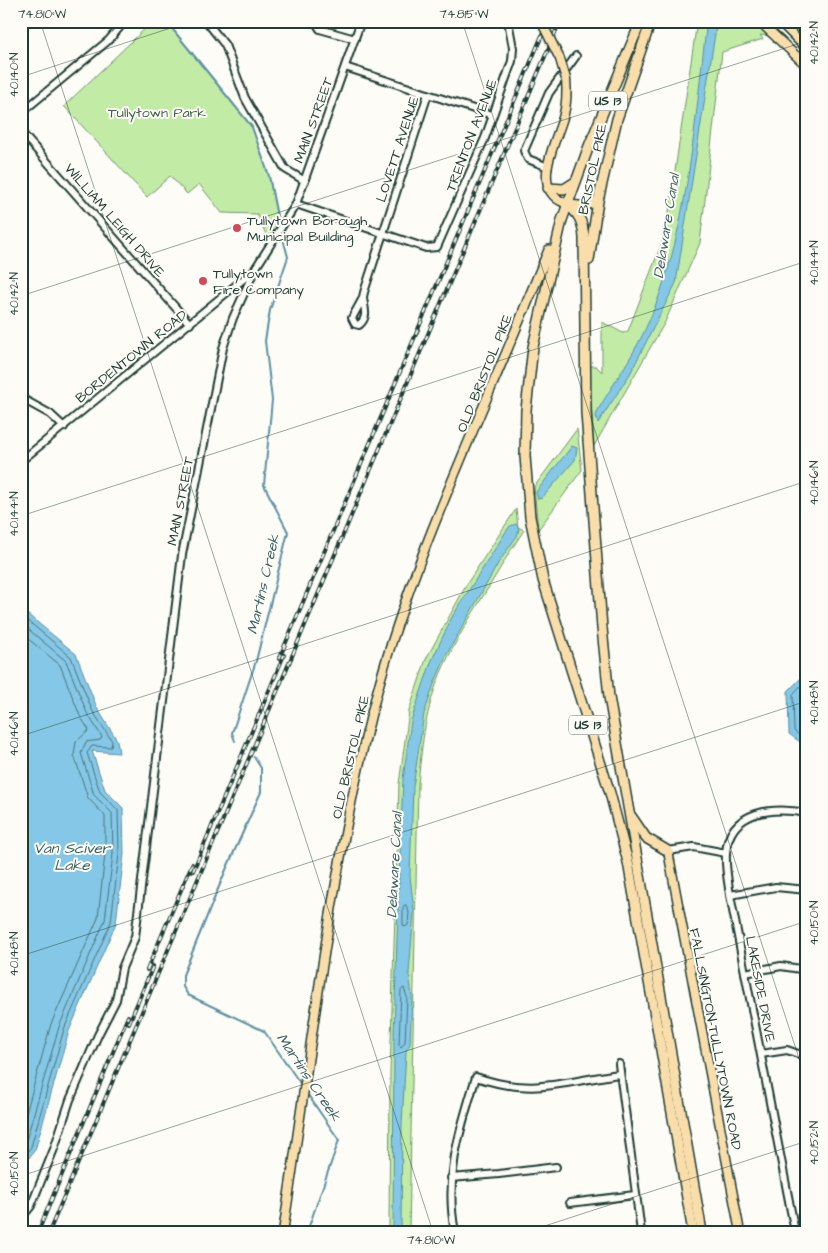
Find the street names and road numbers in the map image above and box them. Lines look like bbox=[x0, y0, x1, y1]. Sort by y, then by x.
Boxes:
street label: MAIN STREET bbox=[289, 74, 339, 166]
street label: TRENTON AVENUE bbox=[441, 75, 503, 195]
road number: US 13 bbox=[589, 92, 627, 110]
street label: LOVETT AVENUE bbox=[371, 93, 425, 205]
street label: BRISTOL PIKE bbox=[574, 121, 612, 216]
street label: WILLIAM LEIGH DRIVE bbox=[59, 159, 170, 282]
street label: BORDENTOWN ROAD bbox=[72, 305, 192, 408]
street label: OLD BRISTOL PIKE bbox=[452, 311, 518, 436]
street label: MAIN STREET bbox=[163, 455, 199, 547]
street label: OLD BRISTOL PIKE bbox=[327, 693, 375, 821]
road number: US 13 bbox=[569, 716, 607, 734]
street label: FALLSINGTON-TULLYTOWN ROAD bbox=[684, 927, 746, 1152]
street label: LAKESIDE DRIVE bbox=[740, 934, 780, 1045]

